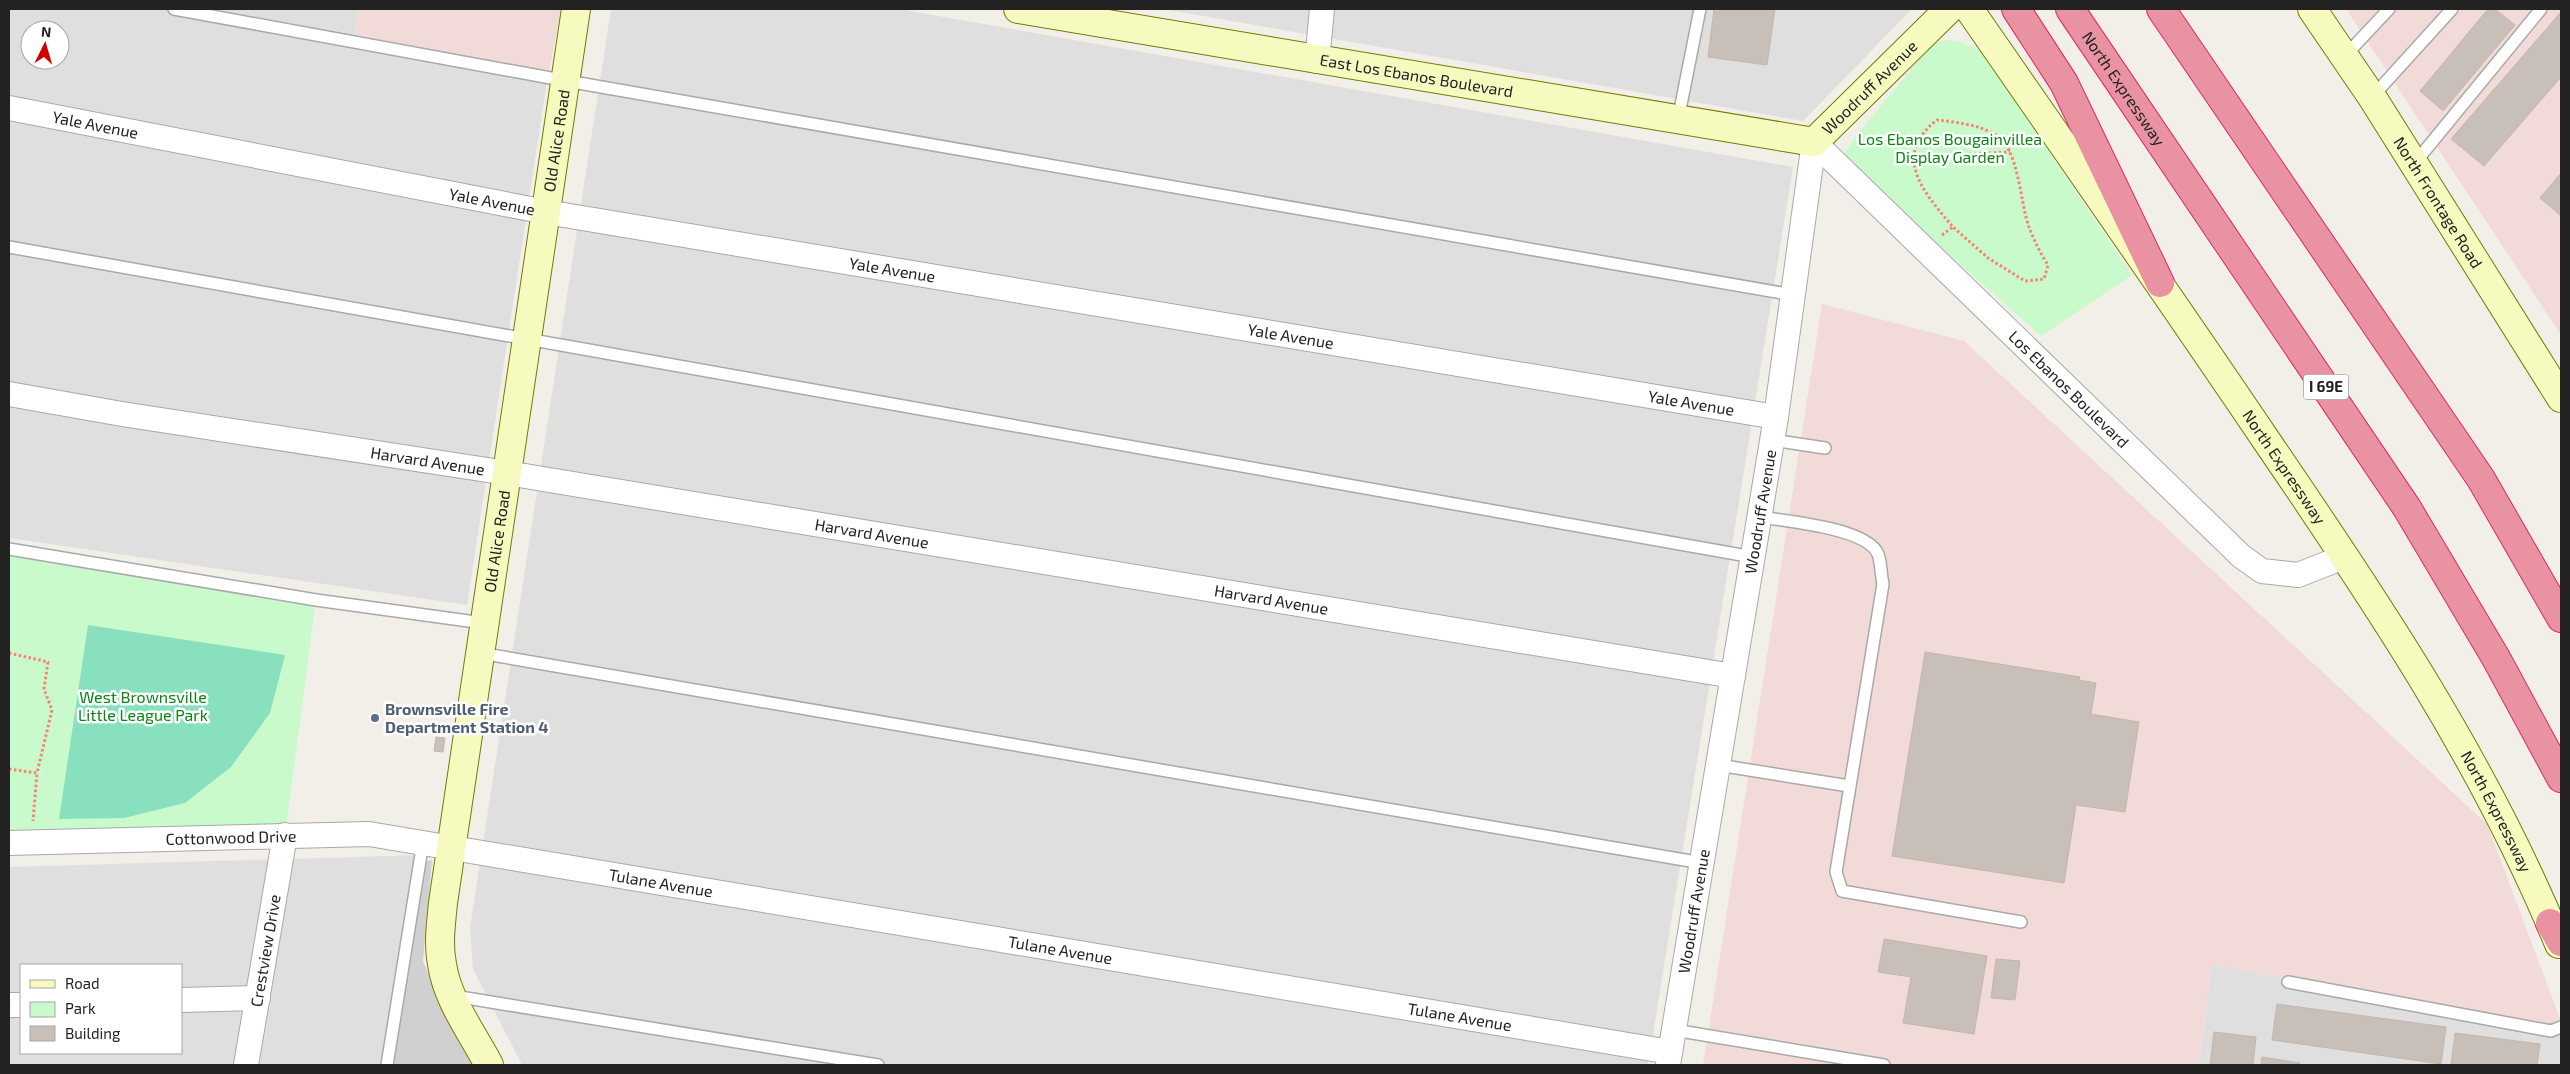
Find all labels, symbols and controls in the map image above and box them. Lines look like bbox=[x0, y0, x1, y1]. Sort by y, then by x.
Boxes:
north arrow bbox=[20, 20, 70, 70]
text: N bbox=[40, 23, 52, 40]
street label: North Expressway bbox=[2079, 27, 2170, 150]
street label: Woodruff Avenue bbox=[1818, 36, 1921, 138]
street label: East Los Ebanos Boulevard bbox=[1318, 50, 1515, 101]
street label: Old Alice Road bbox=[539, 88, 573, 193]
street label: Yale Avenue bbox=[51, 107, 140, 142]
park label: Los Ebanos Bougainvillea Display Garden bbox=[1858, 129, 2042, 166]
street label: North Frontage Road bbox=[2390, 133, 2487, 271]
street label: Yale Avenue bbox=[448, 183, 537, 219]
street label: Yale Avenue bbox=[848, 253, 937, 286]
street label: Yale Avenue bbox=[1246, 319, 1335, 352]
street label: Los Ebanos Boulevard bbox=[2005, 326, 2133, 451]
road number: I 69E bbox=[2304, 374, 2348, 400]
street label: Yale Avenue bbox=[1647, 386, 1736, 419]
street label: North Expressway bbox=[2239, 406, 2331, 528]
street label: Harvard Avenue bbox=[369, 442, 486, 478]
street label: Woodruff Avenue bbox=[1740, 448, 1779, 575]
street label: Old Alice Road bbox=[479, 489, 513, 594]
street label: Harvard Avenue bbox=[813, 514, 930, 552]
street label: Harvard Avenue bbox=[1213, 580, 1330, 618]
park label: West Brownsville Little League Park bbox=[78, 687, 208, 724]
place label: Brownsville Fire Department Station 4 bbox=[385, 699, 549, 736]
marker: Brownsville Fire Department Station 4 bbox=[369, 712, 381, 724]
street label: North Expressway bbox=[2458, 747, 2536, 876]
street label: Cottonwood Drive bbox=[165, 826, 297, 848]
street label: Woodruff Avenue bbox=[1673, 847, 1713, 975]
street label: Tulane Avenue bbox=[607, 864, 714, 900]
street label: Crestview Drive bbox=[246, 893, 284, 1008]
street label: Tulane Avenue bbox=[1007, 931, 1114, 967]
legend bbox=[20, 964, 182, 1054]
text: Road bbox=[65, 974, 100, 992]
street label: Tulane Avenue bbox=[1406, 998, 1513, 1034]
text: Park bbox=[65, 999, 96, 1017]
text: Building bbox=[65, 1024, 121, 1042]

